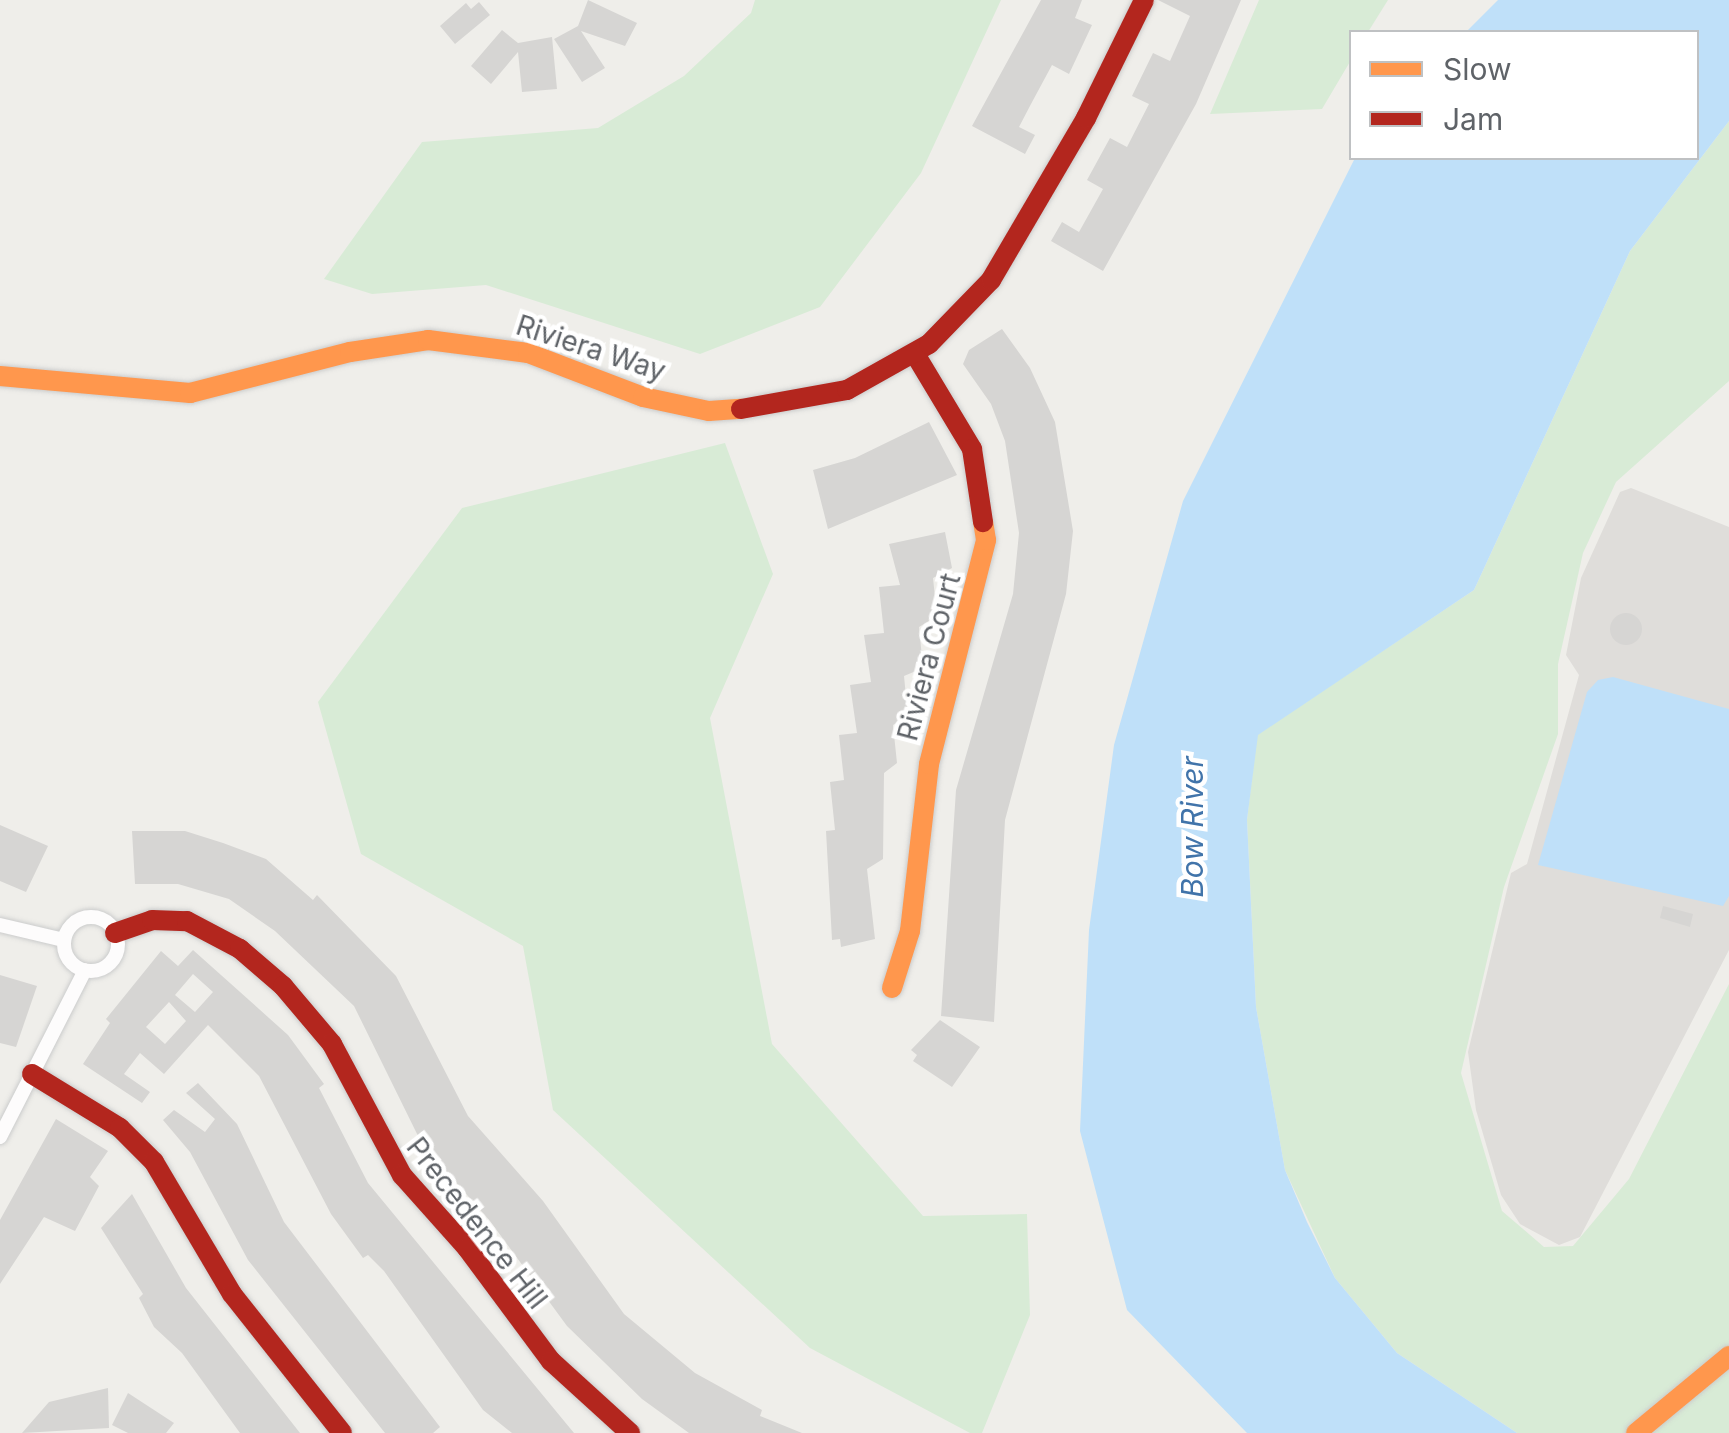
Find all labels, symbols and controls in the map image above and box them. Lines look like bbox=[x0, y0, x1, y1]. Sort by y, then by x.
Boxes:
legend bbox=[1349, 30, 1699, 160]
text: Slow bbox=[1443, 51, 1512, 87]
text: Jam bbox=[1443, 101, 1503, 137]
street label: Riviera Way bbox=[512, 308, 670, 388]
street label: Riviera Court bbox=[891, 570, 967, 744]
water label: Bow River bbox=[1174, 756, 1210, 898]
street label: Precedence Hill bbox=[400, 1131, 554, 1315]

